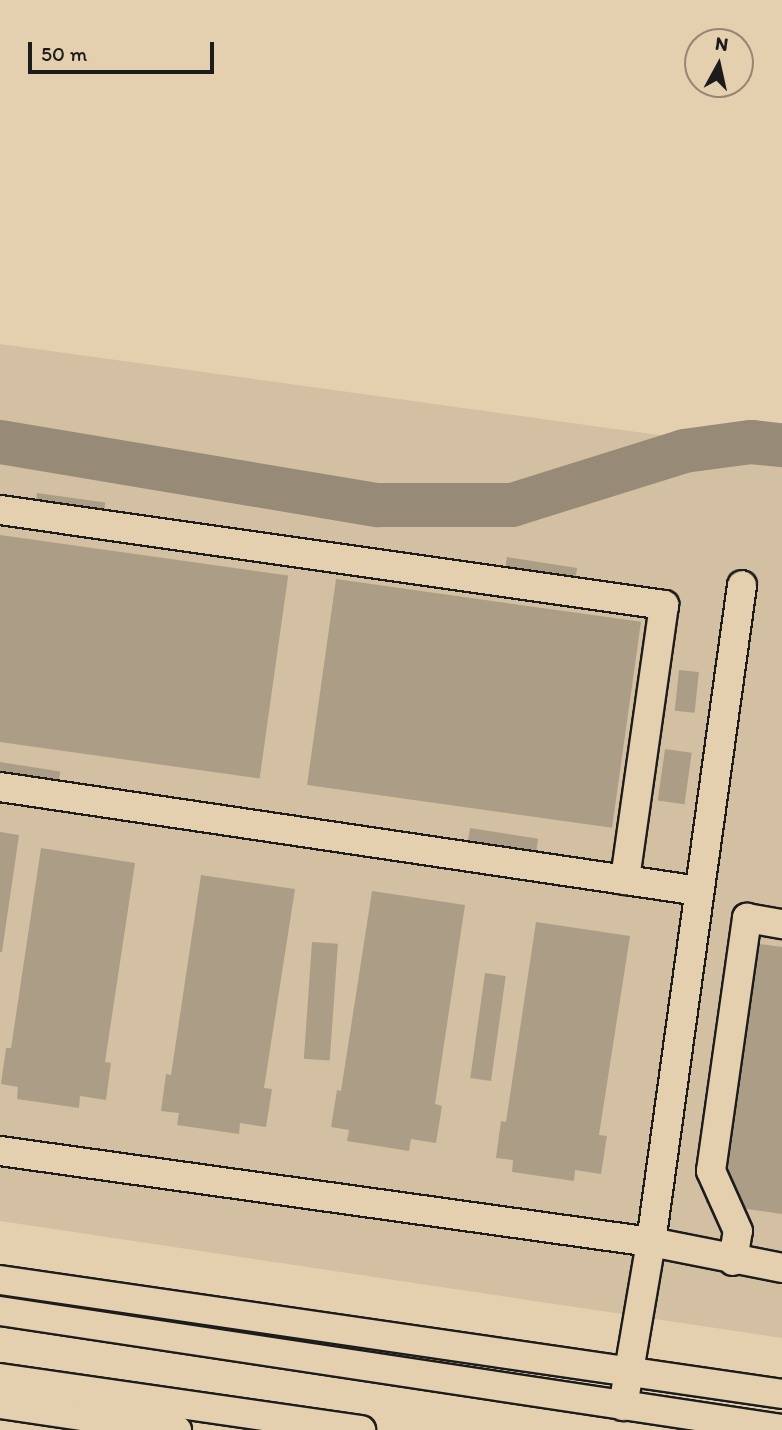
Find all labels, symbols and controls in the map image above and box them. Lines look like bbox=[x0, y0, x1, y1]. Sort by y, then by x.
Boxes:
scale bar bbox=[32, 28, 217, 72]
north arrow bbox=[684, 28, 754, 98]
text: N bbox=[714, 31, 730, 56]
text: 50 m bbox=[41, 41, 87, 66]

